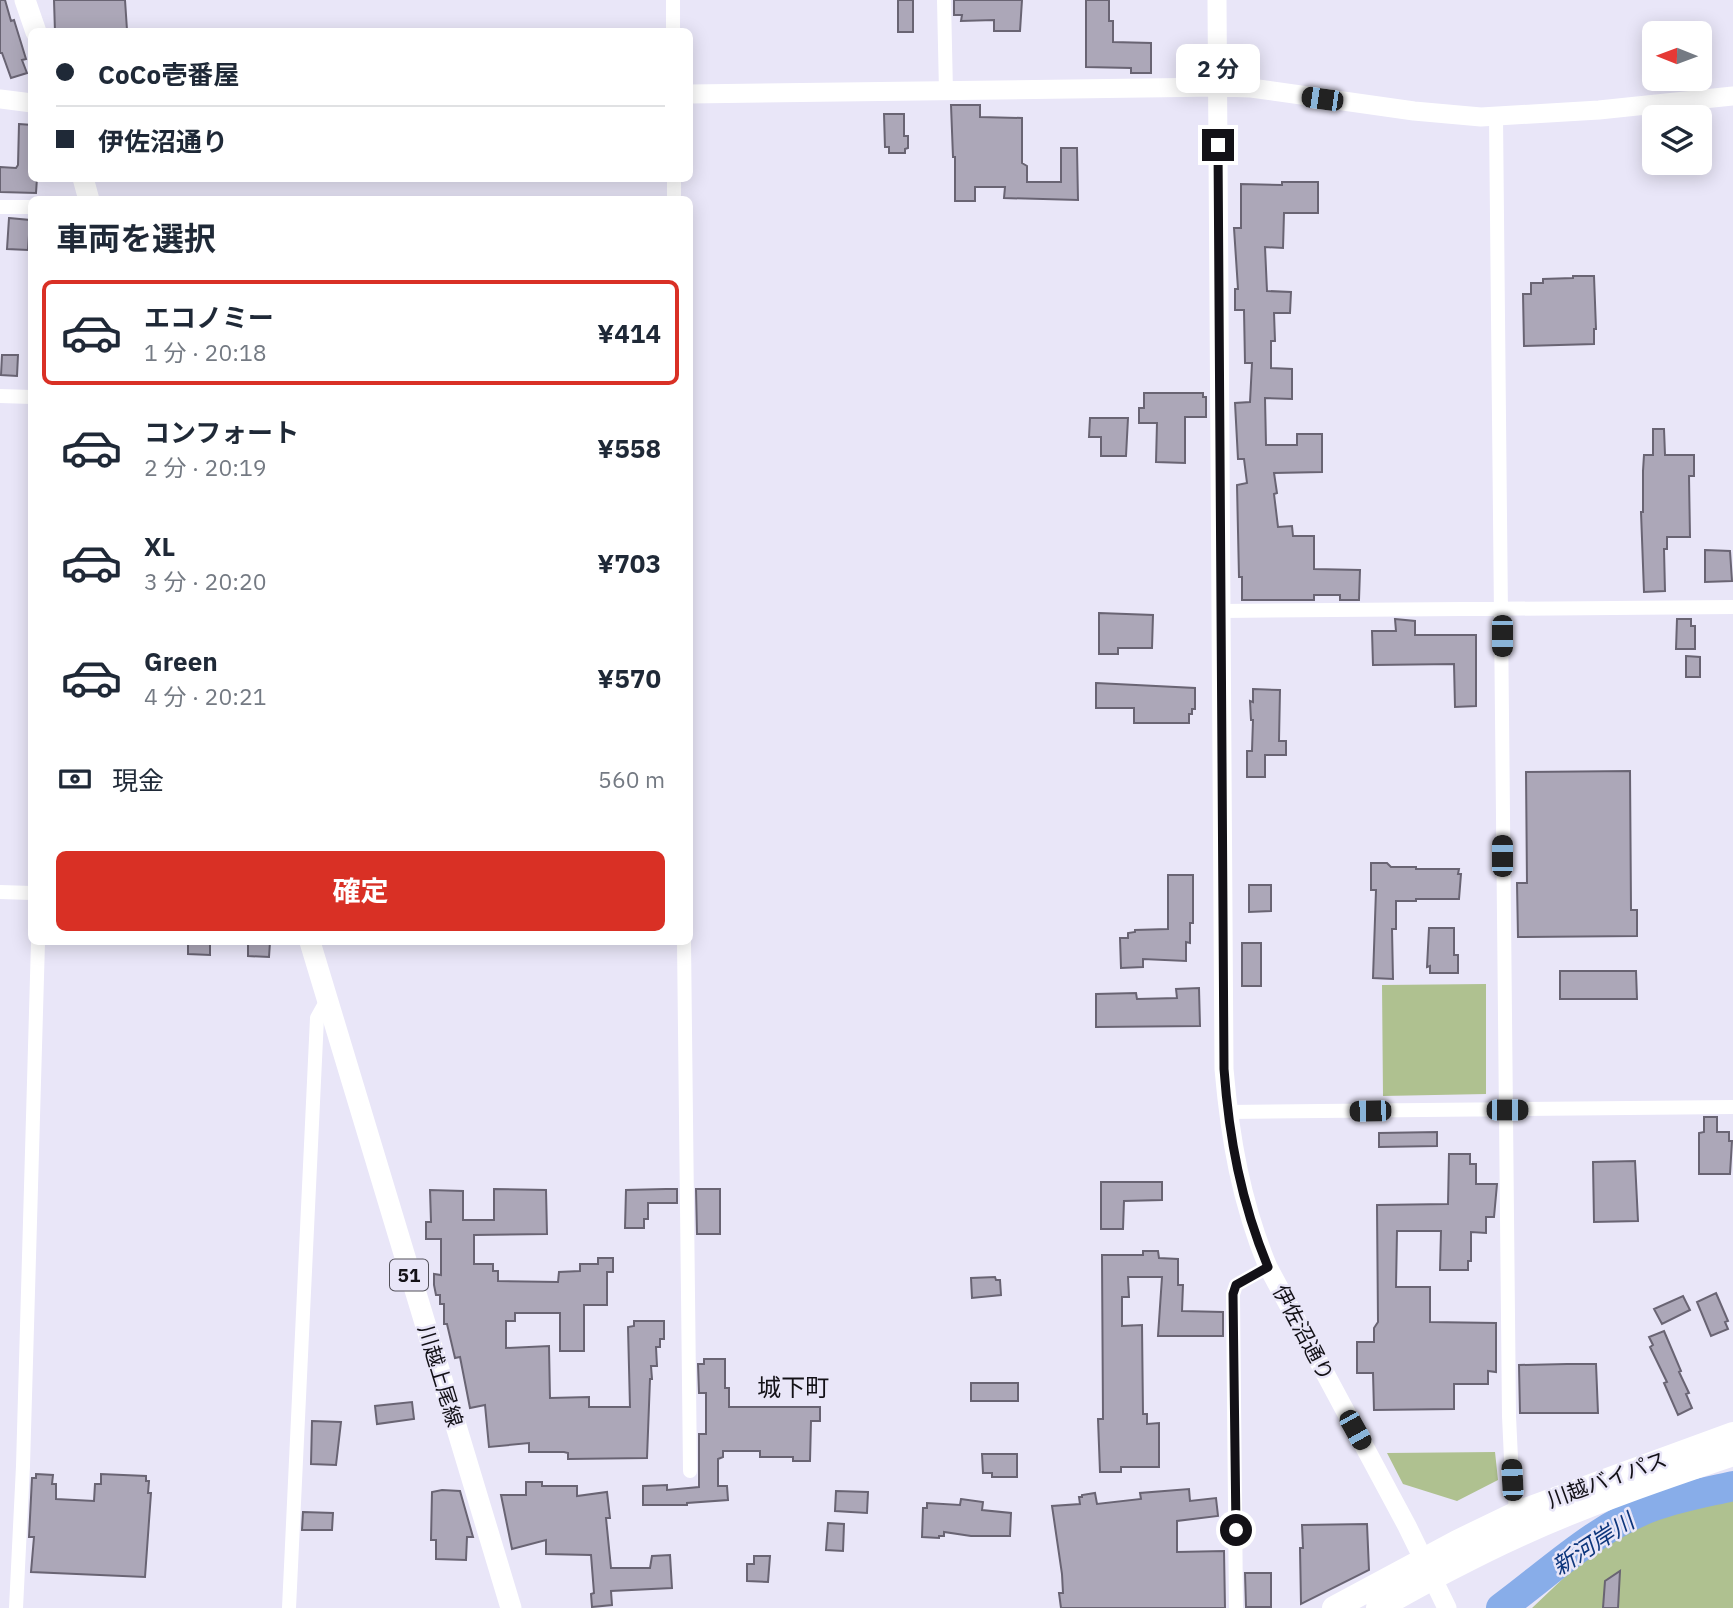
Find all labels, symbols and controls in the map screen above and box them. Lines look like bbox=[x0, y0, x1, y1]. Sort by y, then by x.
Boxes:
north arrow bbox=[1642, 21, 1712, 91]
map controls bbox=[1642, 21, 1712, 175]
callout: 2 分 bbox=[1176, 44, 1260, 92]
text: 2 分 bbox=[1197, 53, 1239, 83]
text: CoCo壱番屋 bbox=[98, 57, 239, 91]
car bbox=[1300, 86, 1345, 112]
button: layers bbox=[1642, 105, 1712, 175]
text: 伊佐沼通り bbox=[98, 124, 228, 158]
route end bbox=[1202, 129, 1234, 161]
text: 車両を選択 bbox=[56, 217, 216, 259]
text: エコノミー bbox=[144, 300, 274, 334]
icon: car bbox=[60, 301, 123, 364]
text: ¥414 bbox=[597, 316, 661, 350]
text: 1 分 · 20:18 bbox=[144, 337, 267, 367]
text: コンフォート bbox=[144, 415, 299, 449]
icon: car bbox=[60, 416, 123, 479]
text: ¥558 bbox=[597, 431, 661, 465]
text: 2 分 · 20:19 bbox=[144, 452, 267, 482]
text: XL bbox=[144, 529, 175, 563]
icon: car bbox=[60, 531, 123, 594]
text: ¥703 bbox=[597, 546, 661, 580]
text: 3 分 · 20:20 bbox=[144, 566, 267, 596]
car bbox=[1492, 615, 1513, 657]
text: Green bbox=[144, 644, 218, 678]
icon: car bbox=[60, 646, 123, 709]
text: ¥570 bbox=[597, 661, 661, 695]
text: 4 分 · 20:21 bbox=[144, 681, 267, 711]
icon: cash bbox=[56, 760, 94, 798]
text: 現金 bbox=[112, 763, 164, 797]
text: 560 m bbox=[598, 764, 665, 794]
car bbox=[1492, 835, 1513, 877]
button: 確定 bbox=[56, 851, 665, 931]
car bbox=[1349, 1100, 1392, 1122]
car bbox=[1487, 1100, 1529, 1121]
road number: 51 bbox=[390, 1260, 428, 1290]
street label: 伊佐沼通り bbox=[1267, 1280, 1341, 1385]
street label: 川越上尾線 bbox=[412, 1321, 470, 1430]
district label: 城下町 bbox=[757, 1371, 829, 1403]
car bbox=[1336, 1407, 1375, 1453]
street label: 川越バイパス bbox=[1543, 1444, 1670, 1514]
car bbox=[1501, 1458, 1524, 1502]
water label: 新河岸川 bbox=[1546, 1504, 1642, 1581]
route start bbox=[1220, 1514, 1252, 1546]

